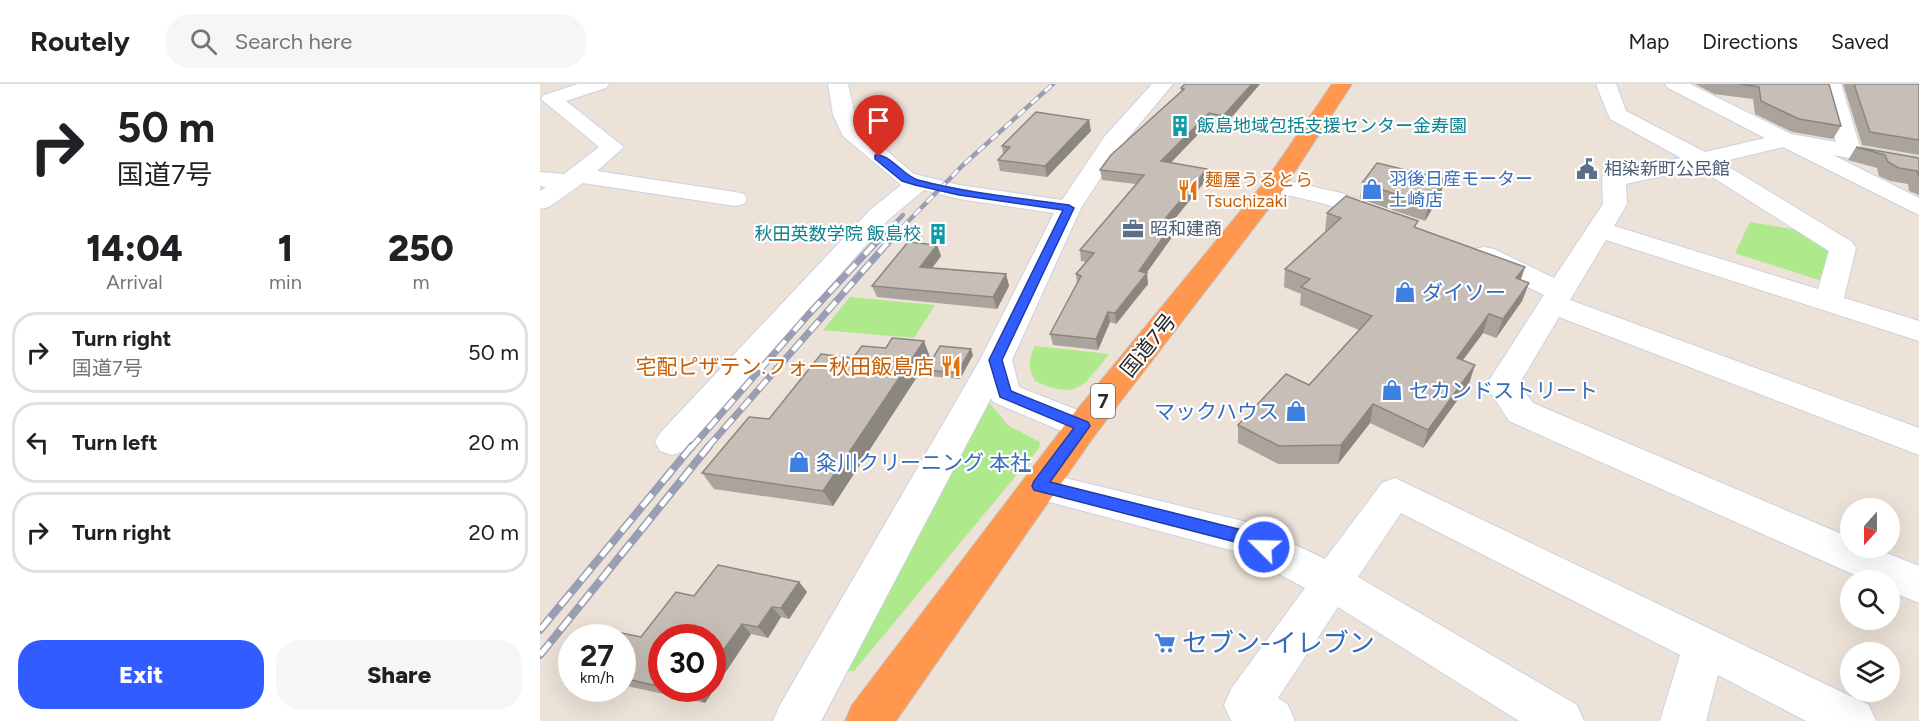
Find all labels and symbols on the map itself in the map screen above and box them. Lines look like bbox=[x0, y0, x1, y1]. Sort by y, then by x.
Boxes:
pin bbox=[853, 95, 904, 157]
building icon: 飯島地域包括支援センター金寿園 bbox=[1168, 114, 1192, 138]
place label: 飯島地域包括支援センター金寿園 bbox=[1197, 115, 1467, 137]
public building icon: 相染新町公民館 bbox=[1575, 157, 1599, 181]
place label: 相染新町公民館 bbox=[1604, 158, 1730, 180]
place label: 羽後日産モーター 土崎店 bbox=[1389, 168, 1533, 211]
place label: 麺屋うるとら Tsuchizaki bbox=[1205, 169, 1313, 212]
shop icon: 羽後日産モーター 土崎店 bbox=[1360, 177, 1384, 201]
restaurant icon: 麺屋うるとら Tsuchizaki bbox=[1176, 178, 1200, 202]
office icon: 昭和建商 bbox=[1121, 217, 1145, 241]
place label: 昭和建商 bbox=[1150, 218, 1222, 240]
building icon: 秋田英数学院 飯島校 bbox=[926, 222, 950, 246]
place label: 秋田英数学院 飯島校 bbox=[755, 223, 921, 245]
shop icon: ダイソー bbox=[1393, 280, 1417, 304]
place label: ダイソー bbox=[1422, 280, 1506, 305]
street label: 国道7号 bbox=[1115, 308, 1181, 382]
place label: 宅配ピザテン.フォー秋田飯島店 bbox=[636, 354, 934, 379]
restaurant icon: 宅配ピザテン.フォー秋田飯島店 bbox=[939, 354, 963, 378]
shop icon: セカンドストリート bbox=[1380, 378, 1404, 402]
place label: セカンドストリート bbox=[1409, 378, 1598, 403]
road number: 7 bbox=[1091, 384, 1115, 418]
place label: マックハウス bbox=[1154, 399, 1279, 424]
shop icon: マックハウス bbox=[1284, 399, 1308, 423]
shop icon: 粂川クリーニング 本社 bbox=[787, 450, 811, 474]
place label: 粂川クリーニング 本社 bbox=[816, 450, 1031, 475]
north arrow bbox=[1840, 498, 1900, 558]
position arrow bbox=[1232, 515, 1296, 579]
speed limit sign: 30 bbox=[648, 624, 726, 702]
place label: セブン-イレブン bbox=[1182, 627, 1375, 659]
supermarket icon: セブン-イレブン bbox=[1153, 631, 1177, 655]

